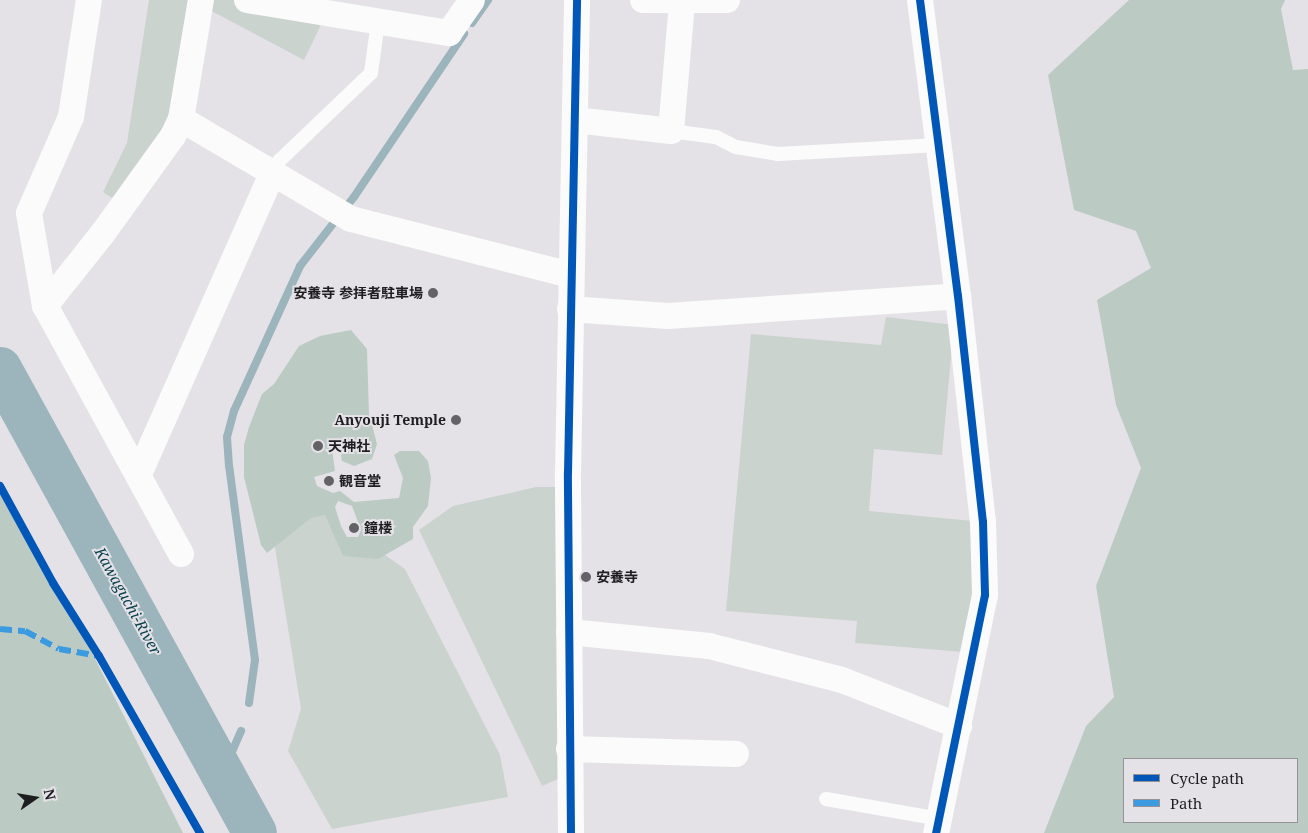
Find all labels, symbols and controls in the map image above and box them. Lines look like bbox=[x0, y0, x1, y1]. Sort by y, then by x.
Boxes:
place label: 安養寺 参拝者駐車場 bbox=[293, 285, 423, 301]
marker: 安養寺 参拝者駐車場 bbox=[427, 287, 439, 299]
place label: Anyouji Temple bbox=[335, 412, 446, 428]
marker: Anyouji Temple bbox=[450, 414, 462, 426]
place label: 天神社 bbox=[328, 438, 370, 454]
marker: 天神社 bbox=[312, 440, 324, 452]
place label: 観音堂 bbox=[339, 473, 381, 489]
marker: 観音堂 bbox=[323, 475, 335, 487]
place label: 鐘楼 bbox=[364, 520, 392, 536]
marker: 鐘楼 bbox=[348, 522, 360, 534]
water label: Kawaguchi-River bbox=[91, 544, 165, 658]
place label: 安養寺 bbox=[596, 569, 638, 585]
marker: 安養寺 bbox=[580, 571, 592, 583]
legend bbox=[1123, 758, 1298, 823]
text: Cycle path bbox=[1170, 768, 1244, 788]
north arrow bbox=[10, 773, 60, 823]
text: N bbox=[40, 787, 61, 802]
text: Path bbox=[1170, 793, 1202, 813]

